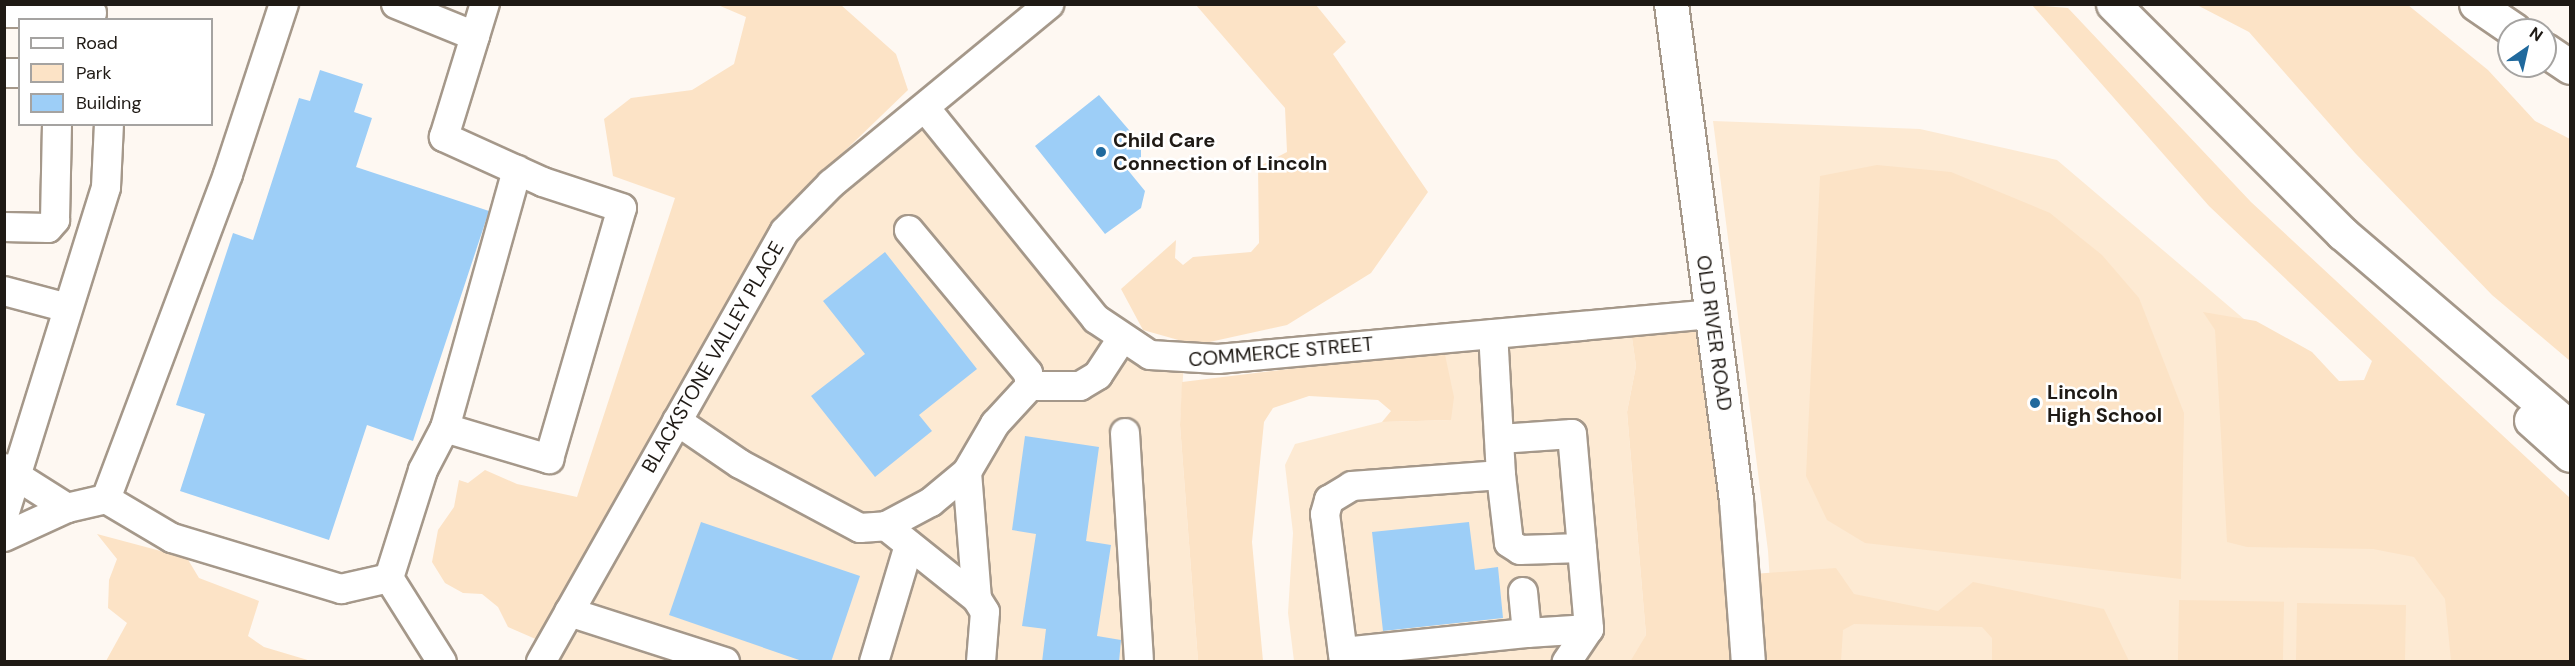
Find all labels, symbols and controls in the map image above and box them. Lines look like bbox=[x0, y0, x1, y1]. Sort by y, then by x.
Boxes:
legend bbox=[18, 18, 213, 126]
north arrow bbox=[2497, 18, 2557, 78]
text: N bbox=[2526, 22, 2547, 46]
text: Road bbox=[76, 31, 118, 55]
text: Park bbox=[76, 61, 112, 85]
text: Building bbox=[76, 91, 141, 115]
place label: Child Care Connection of Lincoln bbox=[1113, 128, 1327, 175]
marker: Child Care Connection of Lincoln bbox=[1094, 145, 1108, 159]
street label: BLACKSTONE VALLEY PLACE bbox=[637, 237, 789, 477]
street label: OLD RIVER ROAD bbox=[1691, 254, 1737, 412]
street label: COMMERCE STREET bbox=[1187, 332, 1375, 372]
place label: Lincoln High School bbox=[2047, 380, 2162, 427]
marker: Lincoln High School bbox=[2028, 396, 2042, 410]

